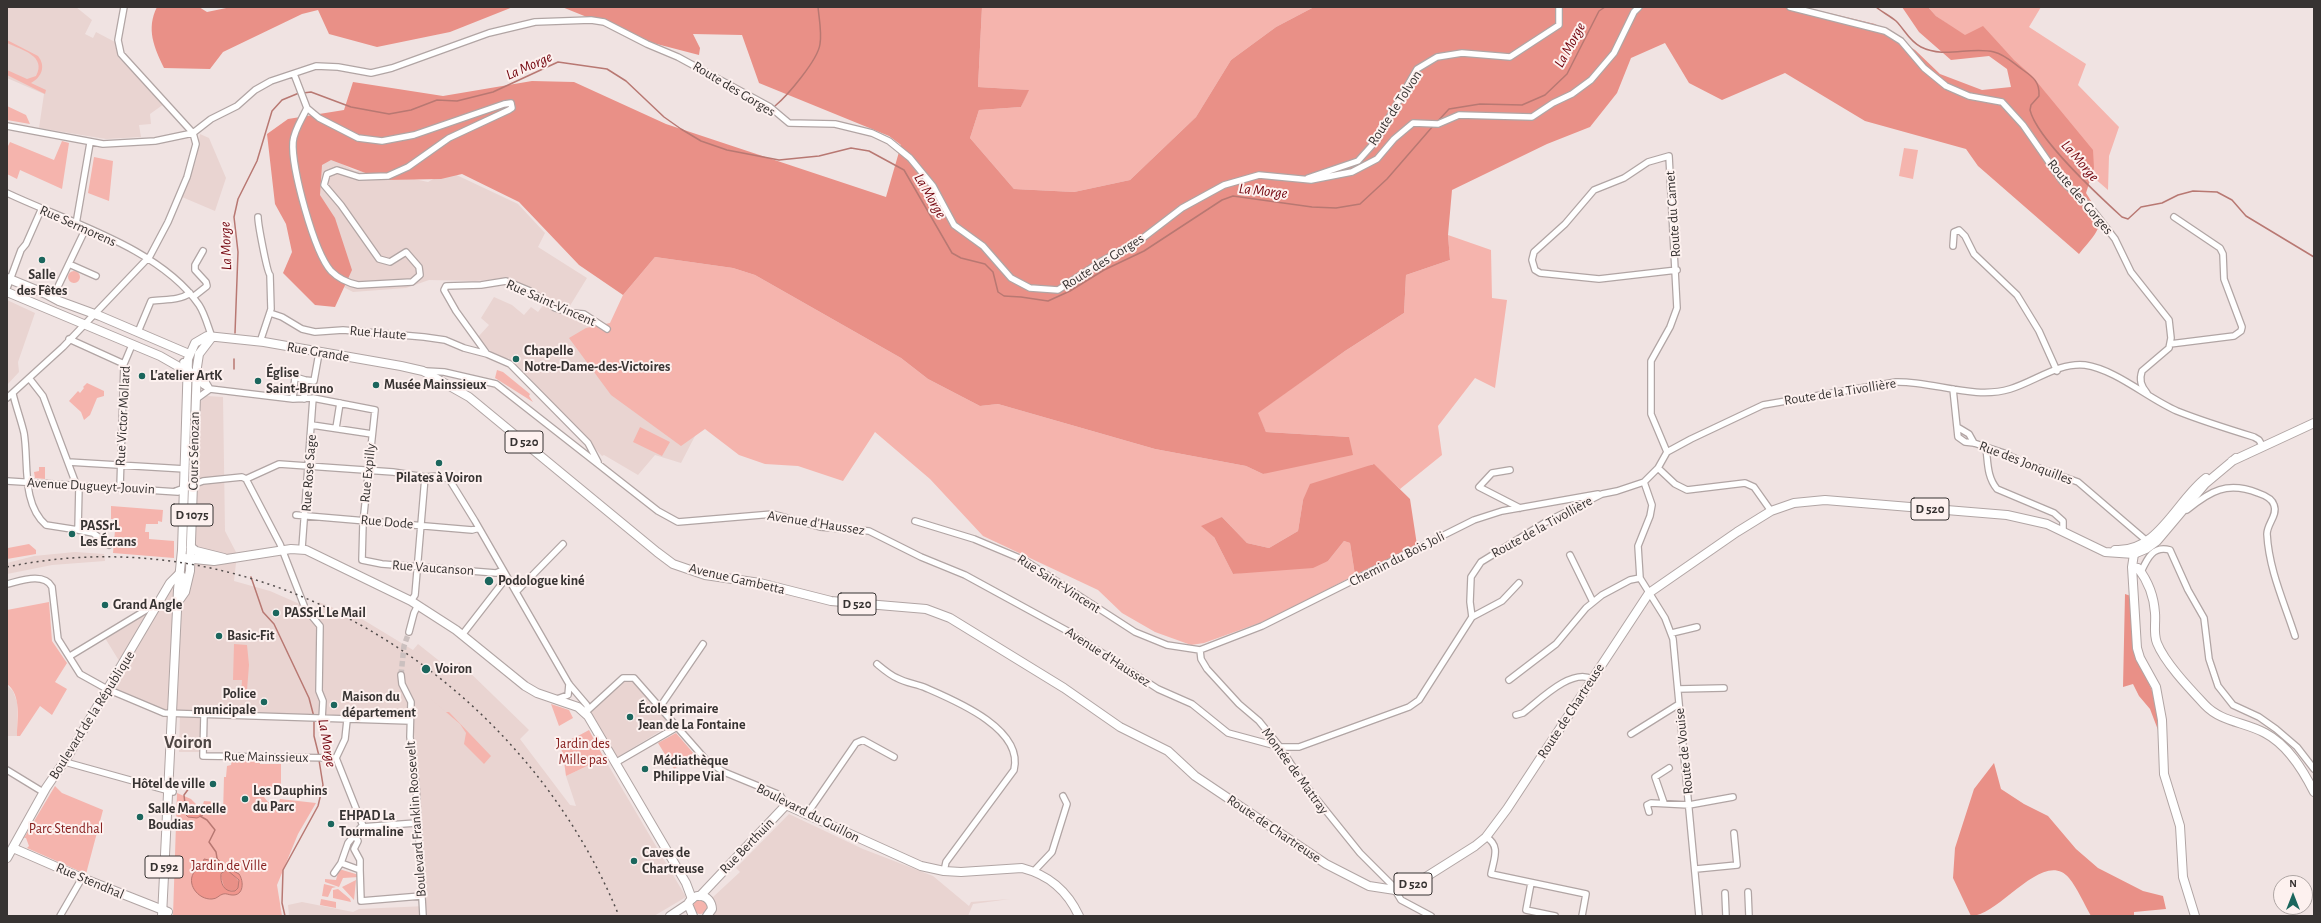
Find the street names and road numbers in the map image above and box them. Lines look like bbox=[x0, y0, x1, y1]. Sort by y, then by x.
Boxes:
street label: Route des Gorges bbox=[690, 58, 778, 120]
street label: Route de Tolvon bbox=[1364, 67, 1426, 149]
street label: Route des Gorges bbox=[2044, 156, 2116, 238]
street label: Route du Camet bbox=[1662, 170, 1684, 258]
street label: Rue Sermorens bbox=[37, 202, 119, 250]
street label: Route des Gorges bbox=[1059, 230, 1147, 294]
street label: Rue Saint-Vincent bbox=[504, 276, 598, 330]
street label: Rue Haute bbox=[349, 322, 407, 344]
street label: Rue Grande bbox=[285, 338, 351, 366]
street label: Rue Victor Mollard bbox=[112, 365, 134, 467]
street label: Route de la Tivollière bbox=[1783, 375, 1897, 409]
street label: Cours Sénozan bbox=[185, 411, 203, 491]
road number: D 520 bbox=[505, 431, 543, 453]
street label: Rue Rose Sage bbox=[298, 434, 320, 512]
street label: Rue des Jonquilles bbox=[1977, 437, 2075, 489]
street label: Rue Expilly bbox=[357, 442, 379, 504]
street label: Avenue Dugueyt-Jouvin bbox=[27, 474, 155, 498]
street label: Route de la Tivollière bbox=[1488, 492, 1596, 562]
road number: D 520 bbox=[1911, 498, 1949, 520]
road number: D 1075 bbox=[171, 504, 213, 526]
street label: Avenue d'Haussez bbox=[766, 507, 866, 539]
street label: Rue Dode bbox=[360, 511, 414, 533]
street label: Chemin du Bois Joli bbox=[1347, 528, 1447, 590]
street label: Rue Saint-Vincent bbox=[1014, 551, 1104, 617]
street label: Rue Vaucanson bbox=[391, 557, 475, 579]
street label: Avenue Gambetta bbox=[687, 560, 787, 598]
road number: D 520 bbox=[838, 593, 876, 615]
street label: Avenue d'Haussez bbox=[1062, 623, 1154, 691]
street label: Boulevard de la République bbox=[46, 648, 138, 782]
street label: Route de Chartreuse bbox=[1534, 660, 1608, 762]
street label: Route de Vouise bbox=[1671, 707, 1697, 795]
street label: Montée de Mattray bbox=[1258, 724, 1332, 818]
street label: Boulevard Franklin Roosevelt bbox=[402, 740, 430, 898]
street label: Rue Mainssieux bbox=[223, 748, 309, 766]
street label: Boulevard du Guillon bbox=[754, 780, 862, 846]
street label: Route de Chartreuse bbox=[1224, 791, 1324, 867]
street label: Rue Berthuin bbox=[716, 815, 778, 877]
road number: D 592 bbox=[145, 856, 183, 878]
street label: Rue Stendhal bbox=[53, 859, 127, 903]
road number: D 520 bbox=[1394, 873, 1432, 895]

